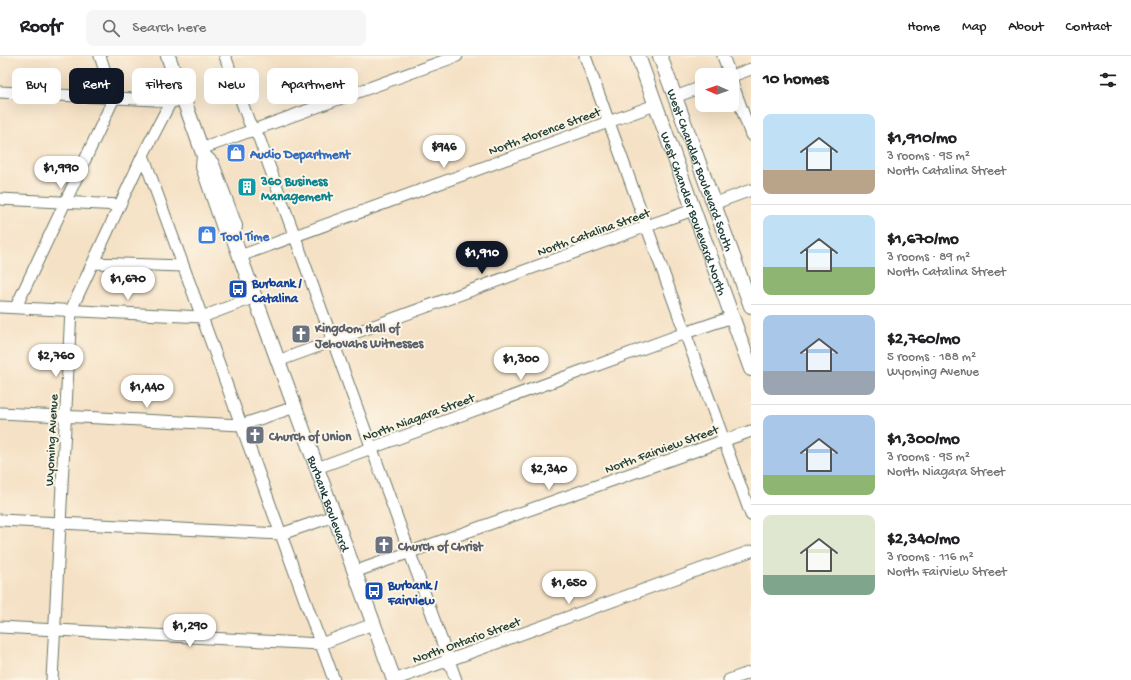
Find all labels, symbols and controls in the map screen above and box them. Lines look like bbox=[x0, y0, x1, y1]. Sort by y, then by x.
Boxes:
search box bbox=[86, 10, 366, 46]
text: Roofr bbox=[20, 16, 62, 39]
icon: search bbox=[100, 17, 122, 39]
text: Search here bbox=[132, 19, 206, 37]
text: Home bbox=[908, 19, 940, 36]
text: Map bbox=[962, 19, 986, 36]
text: About bbox=[1008, 19, 1044, 36]
text: Contact bbox=[1066, 19, 1111, 36]
chip: Buy bbox=[12, 68, 61, 104]
chip: Rent bbox=[69, 68, 124, 104]
chip: Filters bbox=[132, 68, 196, 104]
chip: New bbox=[204, 68, 259, 104]
chip: Apartment bbox=[267, 68, 358, 104]
north arrow bbox=[695, 68, 739, 112]
map controls bbox=[695, 68, 739, 112]
icon: filters bbox=[1097, 69, 1119, 91]
text: 10 homes bbox=[763, 70, 829, 90]
street label: West Chandler Boulevard South bbox=[663, 87, 735, 254]
street label: North Florence Street bbox=[487, 105, 604, 160]
text: $1,910/mo bbox=[887, 129, 957, 149]
street label: West Chandler Boulevard North bbox=[656, 130, 729, 298]
icon: home bbox=[795, 130, 843, 178]
pin: $946 bbox=[420, 135, 468, 169]
text: $946 bbox=[431, 140, 457, 155]
shop icon: Audio Department bbox=[225, 142, 247, 164]
place label: Audio Department bbox=[249, 148, 352, 164]
text: 3 rooms · 95 m² bbox=[887, 149, 970, 164]
pin: $1,990 bbox=[28, 156, 94, 190]
text: $1,990 bbox=[43, 161, 79, 176]
text: North Catalina Street bbox=[887, 164, 1006, 179]
place label: 360 Business Management bbox=[260, 175, 334, 205]
building icon: 360 Business Management bbox=[236, 176, 258, 198]
street label: North Catalina Street bbox=[535, 205, 654, 261]
shop icon: Tool Time bbox=[196, 224, 218, 246]
place label: Tool Time bbox=[220, 230, 270, 245]
text: $1,670/mo bbox=[887, 230, 959, 250]
icon: home bbox=[795, 231, 843, 279]
pin: $1,910 bbox=[449, 241, 515, 275]
text: $1,910 bbox=[465, 246, 499, 261]
text: 3 rooms · 89 m² bbox=[887, 250, 970, 265]
text: North Catalina Street bbox=[887, 265, 1006, 280]
pin: $1,670 bbox=[95, 267, 161, 301]
text: $1,670 bbox=[110, 272, 146, 287]
place label: Burbank / Catalina bbox=[251, 277, 302, 307]
bus stop icon: Burbank / Catalina bbox=[227, 278, 249, 300]
place label: Kingdom Hall of Jehovahs Witnesses bbox=[314, 321, 424, 352]
church icon: Kingdom Hall of Jehovahs Witnesses bbox=[290, 323, 312, 345]
text: $2,760/mo bbox=[887, 330, 960, 350]
icon: home bbox=[795, 331, 843, 379]
pin: $2,760 bbox=[23, 344, 89, 378]
pin: $1,300 bbox=[488, 347, 554, 381]
text: $2,760 bbox=[37, 349, 75, 364]
text: 5 rooms · 188 m² bbox=[887, 350, 976, 365]
text: $1,300 bbox=[503, 352, 539, 367]
text: Wyoming Avenue bbox=[887, 365, 979, 380]
pin: $1,440 bbox=[114, 375, 180, 409]
text: $1,440 bbox=[130, 380, 164, 395]
street label: North Niagara Street bbox=[361, 391, 478, 446]
street label: Wyoming Avenue bbox=[43, 394, 62, 486]
street label: North Fairview Street bbox=[603, 422, 722, 478]
church icon: Church of Union bbox=[244, 424, 266, 446]
place label: Church of Union bbox=[268, 429, 352, 445]
text: $1,300/mo bbox=[887, 430, 960, 450]
icon: home bbox=[795, 431, 843, 479]
text: 3 rooms · 95 m² bbox=[887, 450, 970, 465]
street label: Burbank Boulevard bbox=[303, 453, 352, 555]
pin: $2,340 bbox=[516, 457, 582, 491]
text: $2,340 bbox=[531, 462, 567, 477]
text: North Niagara Street bbox=[887, 465, 1005, 480]
text: $2,340/mo bbox=[887, 530, 960, 550]
icon: home bbox=[795, 531, 843, 579]
church icon: Church of Christ bbox=[373, 534, 395, 556]
place label: Church of Christ bbox=[397, 539, 484, 555]
text: 3 rooms · 116 m² bbox=[887, 550, 974, 565]
text: North Fairview Street bbox=[887, 565, 1007, 580]
pin: $1,650 bbox=[536, 571, 602, 605]
text: $1,650 bbox=[551, 576, 587, 591]
place label: Burbank / Fairview bbox=[387, 579, 438, 609]
bus stop icon: Burbank / Fairview bbox=[363, 580, 385, 602]
pin: $1,290 bbox=[157, 614, 223, 648]
street label: North Ontario Street bbox=[411, 614, 524, 668]
text: $1,290 bbox=[172, 619, 208, 634]

